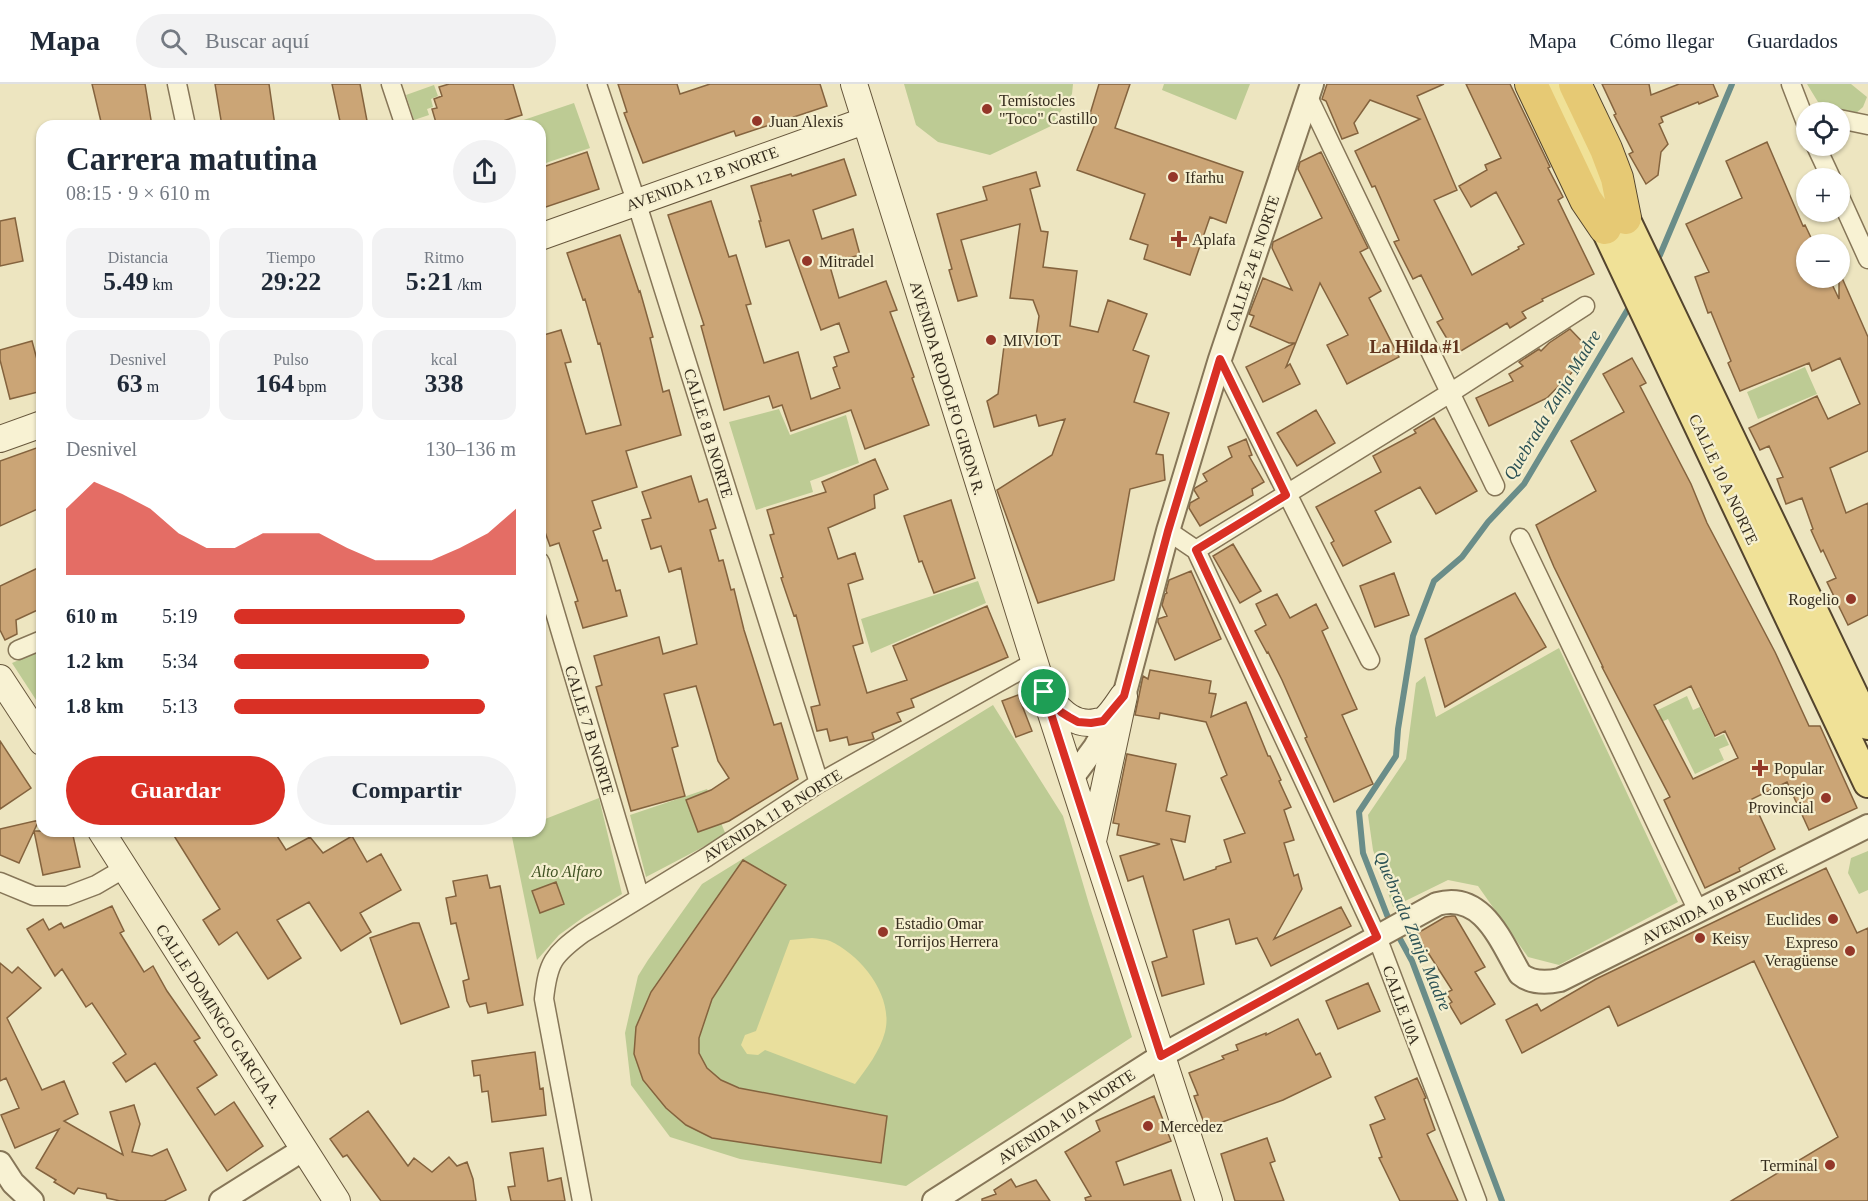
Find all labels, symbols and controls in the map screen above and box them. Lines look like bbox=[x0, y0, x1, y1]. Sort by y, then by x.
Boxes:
search box bbox=[136, 14, 556, 68]
text: Mapa bbox=[30, 25, 100, 56]
icon: search bbox=[157, 25, 190, 58]
text: Buscar aquí bbox=[205, 28, 309, 53]
text: Mapa bbox=[1529, 29, 1577, 53]
text: Cómo llegar bbox=[1610, 29, 1714, 53]
text: Guardados bbox=[1747, 29, 1838, 53]
place label: Temístocles "Toco" Castillo bbox=[999, 92, 1098, 127]
marker: Temístocles "Toco" Castillo bbox=[980, 102, 994, 116]
map controls bbox=[1796, 102, 1850, 288]
button: locate bbox=[1796, 102, 1850, 156]
place label: Juan Alexis bbox=[769, 113, 843, 130]
marker: Juan Alexis bbox=[750, 114, 764, 128]
button: share bbox=[453, 140, 516, 203]
text: Carrera matutina bbox=[66, 141, 317, 177]
street label: AVENIDA 12 B NORTE bbox=[624, 143, 781, 214]
button: + bbox=[1796, 168, 1850, 222]
place label: Ifarhu bbox=[1185, 169, 1224, 186]
marker: Ifarhu bbox=[1166, 170, 1180, 184]
text: 08:15 · 9 × 610 m bbox=[66, 182, 210, 204]
street label: CALLE 24 E NORTE bbox=[1222, 193, 1282, 333]
marker: Aplafa bbox=[1170, 230, 1188, 248]
place label: Aplafa bbox=[1192, 231, 1236, 249]
button: − bbox=[1796, 234, 1850, 288]
text: Distancia bbox=[108, 249, 168, 266]
text: Tiempo bbox=[266, 249, 316, 266]
text: Ritmo bbox=[424, 249, 464, 266]
place label: Mitradel bbox=[819, 253, 875, 270]
marker: Mitradel bbox=[800, 254, 814, 268]
text: 5.49 bbox=[103, 267, 149, 296]
text: 29:22 bbox=[261, 267, 321, 296]
text: 5:21 bbox=[406, 267, 453, 296]
text: km bbox=[149, 276, 173, 293]
text: /km bbox=[453, 276, 482, 293]
street label: AVENIDA RODOLFO GIRON R. bbox=[907, 279, 988, 497]
water label: Quebrada Zanja Madre bbox=[1499, 326, 1605, 484]
place label: MIVIOT bbox=[1003, 332, 1061, 349]
marker: MIVIOT bbox=[984, 333, 998, 347]
district label: La Hilda #1 bbox=[1369, 337, 1461, 357]
text: Desnivel bbox=[110, 351, 166, 368]
text: Pulso bbox=[273, 351, 309, 368]
text: kcal bbox=[431, 351, 457, 368]
street label: CALLE 8 B NORTE bbox=[681, 366, 736, 500]
text: 63 bbox=[117, 369, 143, 398]
text: 164 bbox=[255, 369, 294, 398]
text: 338 bbox=[425, 369, 464, 398]
text: m bbox=[143, 378, 159, 395]
text: bpm bbox=[294, 378, 327, 395]
street label: CALLE 10 A NORTE bbox=[1686, 411, 1761, 547]
text: Desnivel bbox=[66, 438, 137, 460]
text: 130–136 m bbox=[425, 438, 516, 460]
place label: Rogelio bbox=[1788, 591, 1839, 609]
marker: Rogelio bbox=[1844, 592, 1858, 606]
text: 610 m bbox=[66, 605, 118, 627]
text: 5:19 bbox=[162, 605, 198, 627]
text: 1.2 km bbox=[66, 650, 124, 672]
text: 5:34 bbox=[162, 650, 198, 672]
street label: CALLE 7 B NORTE bbox=[562, 663, 617, 797]
pin bbox=[1018, 666, 1069, 717]
icon: arrive bbox=[1027, 675, 1060, 708]
text: 1.8 km bbox=[66, 695, 124, 717]
text: 5:13 bbox=[162, 695, 198, 717]
button: Guardar bbox=[66, 756, 285, 825]
button: Compartir bbox=[297, 756, 516, 825]
marker: Popular bbox=[1751, 759, 1769, 777]
place label: Popular bbox=[1774, 760, 1824, 778]
street label: AVENIDA 11 B NORTE bbox=[700, 766, 845, 865]
place label: Consejo Provincial bbox=[1748, 781, 1815, 816]
marker: Consejo Provincial bbox=[1819, 791, 1833, 805]
water label: Quebrada Zanja Madre bbox=[1370, 848, 1456, 1014]
street label: AVENIDA 10 B NORTE bbox=[1639, 859, 1790, 948]
park label: Alto Alfaro bbox=[531, 863, 602, 881]
place label: Euclides bbox=[1766, 911, 1821, 928]
marker: Euclides bbox=[1826, 912, 1840, 926]
place label: Estadio Omar Torrijos Herrera bbox=[895, 915, 998, 951]
street label: CALLE DOMINGO GARCIA A. bbox=[153, 921, 285, 1111]
marker: Estadio Omar Torrijos Herrera bbox=[876, 925, 890, 939]
place label: Keisy bbox=[1712, 930, 1749, 948]
marker: Keisy bbox=[1693, 931, 1707, 945]
place label: Expreso Veragüense bbox=[1764, 934, 1838, 970]
marker: Expreso Veragüense bbox=[1843, 944, 1857, 958]
street label: CALLE 10A bbox=[1379, 963, 1424, 1048]
street label: AVENIDA 10 A NORTE bbox=[995, 1066, 1138, 1167]
place label: Mercedez bbox=[1160, 1118, 1223, 1135]
marker: Mercedez bbox=[1141, 1119, 1155, 1133]
place label: Terminal bbox=[1760, 1157, 1819, 1174]
marker: Terminal bbox=[1823, 1158, 1837, 1172]

